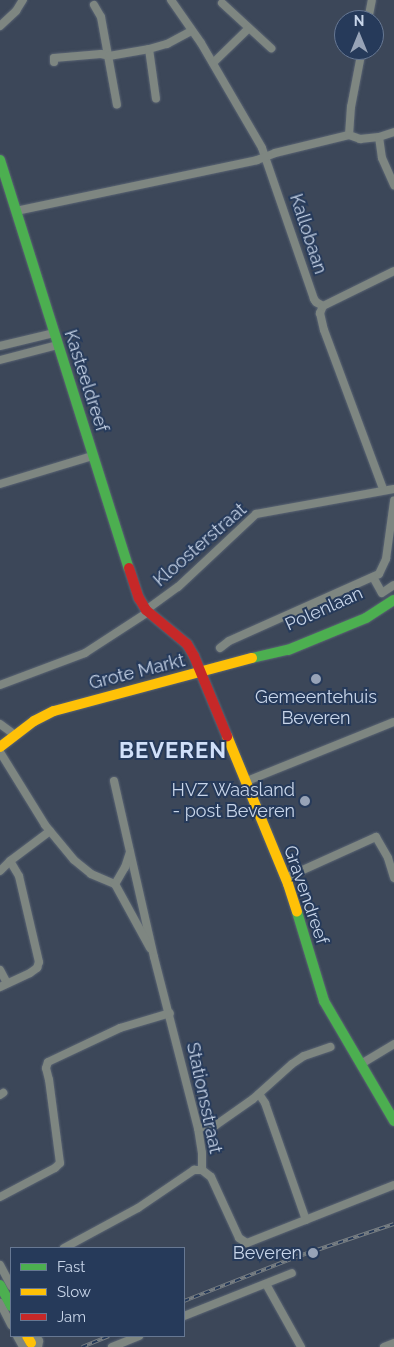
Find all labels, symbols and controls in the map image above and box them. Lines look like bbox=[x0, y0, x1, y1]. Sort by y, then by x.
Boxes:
north arrow bbox=[334, 10, 384, 60]
text: N bbox=[354, 13, 364, 29]
street label: Kallobaan bbox=[285, 191, 331, 277]
street label: Kasteeldreef bbox=[59, 327, 113, 435]
street label: Kloosterstraat bbox=[149, 499, 251, 591]
street label: Polenlaan bbox=[282, 582, 366, 636]
street label: Grote Markt bbox=[87, 650, 187, 694]
marker: Gemeentehuis Beveren bbox=[310, 673, 322, 685]
place label: Gemeentehuis Beveren bbox=[255, 687, 377, 730]
district label: BEVEREN bbox=[118, 738, 228, 764]
place label: HVZ Waasland - post Beveren bbox=[171, 780, 295, 822]
marker: HVZ Waasland - post Beveren bbox=[299, 795, 311, 807]
street label: Gravendreef bbox=[279, 843, 333, 947]
street label: Stationsstraat bbox=[182, 1041, 226, 1155]
place label: Beveren bbox=[233, 1242, 302, 1264]
marker: Beveren bbox=[306, 1246, 320, 1260]
legend bbox=[10, 1247, 185, 1337]
text: Fast bbox=[57, 1258, 85, 1276]
text: Slow bbox=[57, 1283, 91, 1301]
text: Jam bbox=[57, 1308, 86, 1326]

